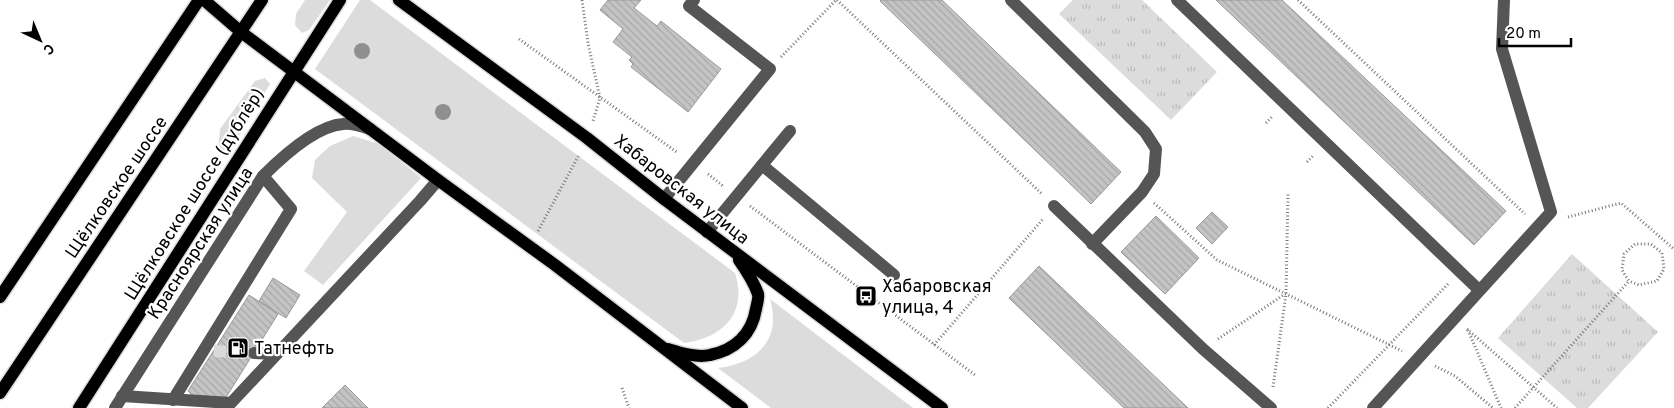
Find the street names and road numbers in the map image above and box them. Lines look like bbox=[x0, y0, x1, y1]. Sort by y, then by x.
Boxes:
street label: Щёлковское шоссе (дублёр) bbox=[120, 84, 270, 305]
street label: Щёлковское шоссе bbox=[61, 112, 173, 263]
street label: Хабаровская улица bbox=[609, 130, 753, 250]
street label: Красноярская улица bbox=[143, 163, 259, 324]

